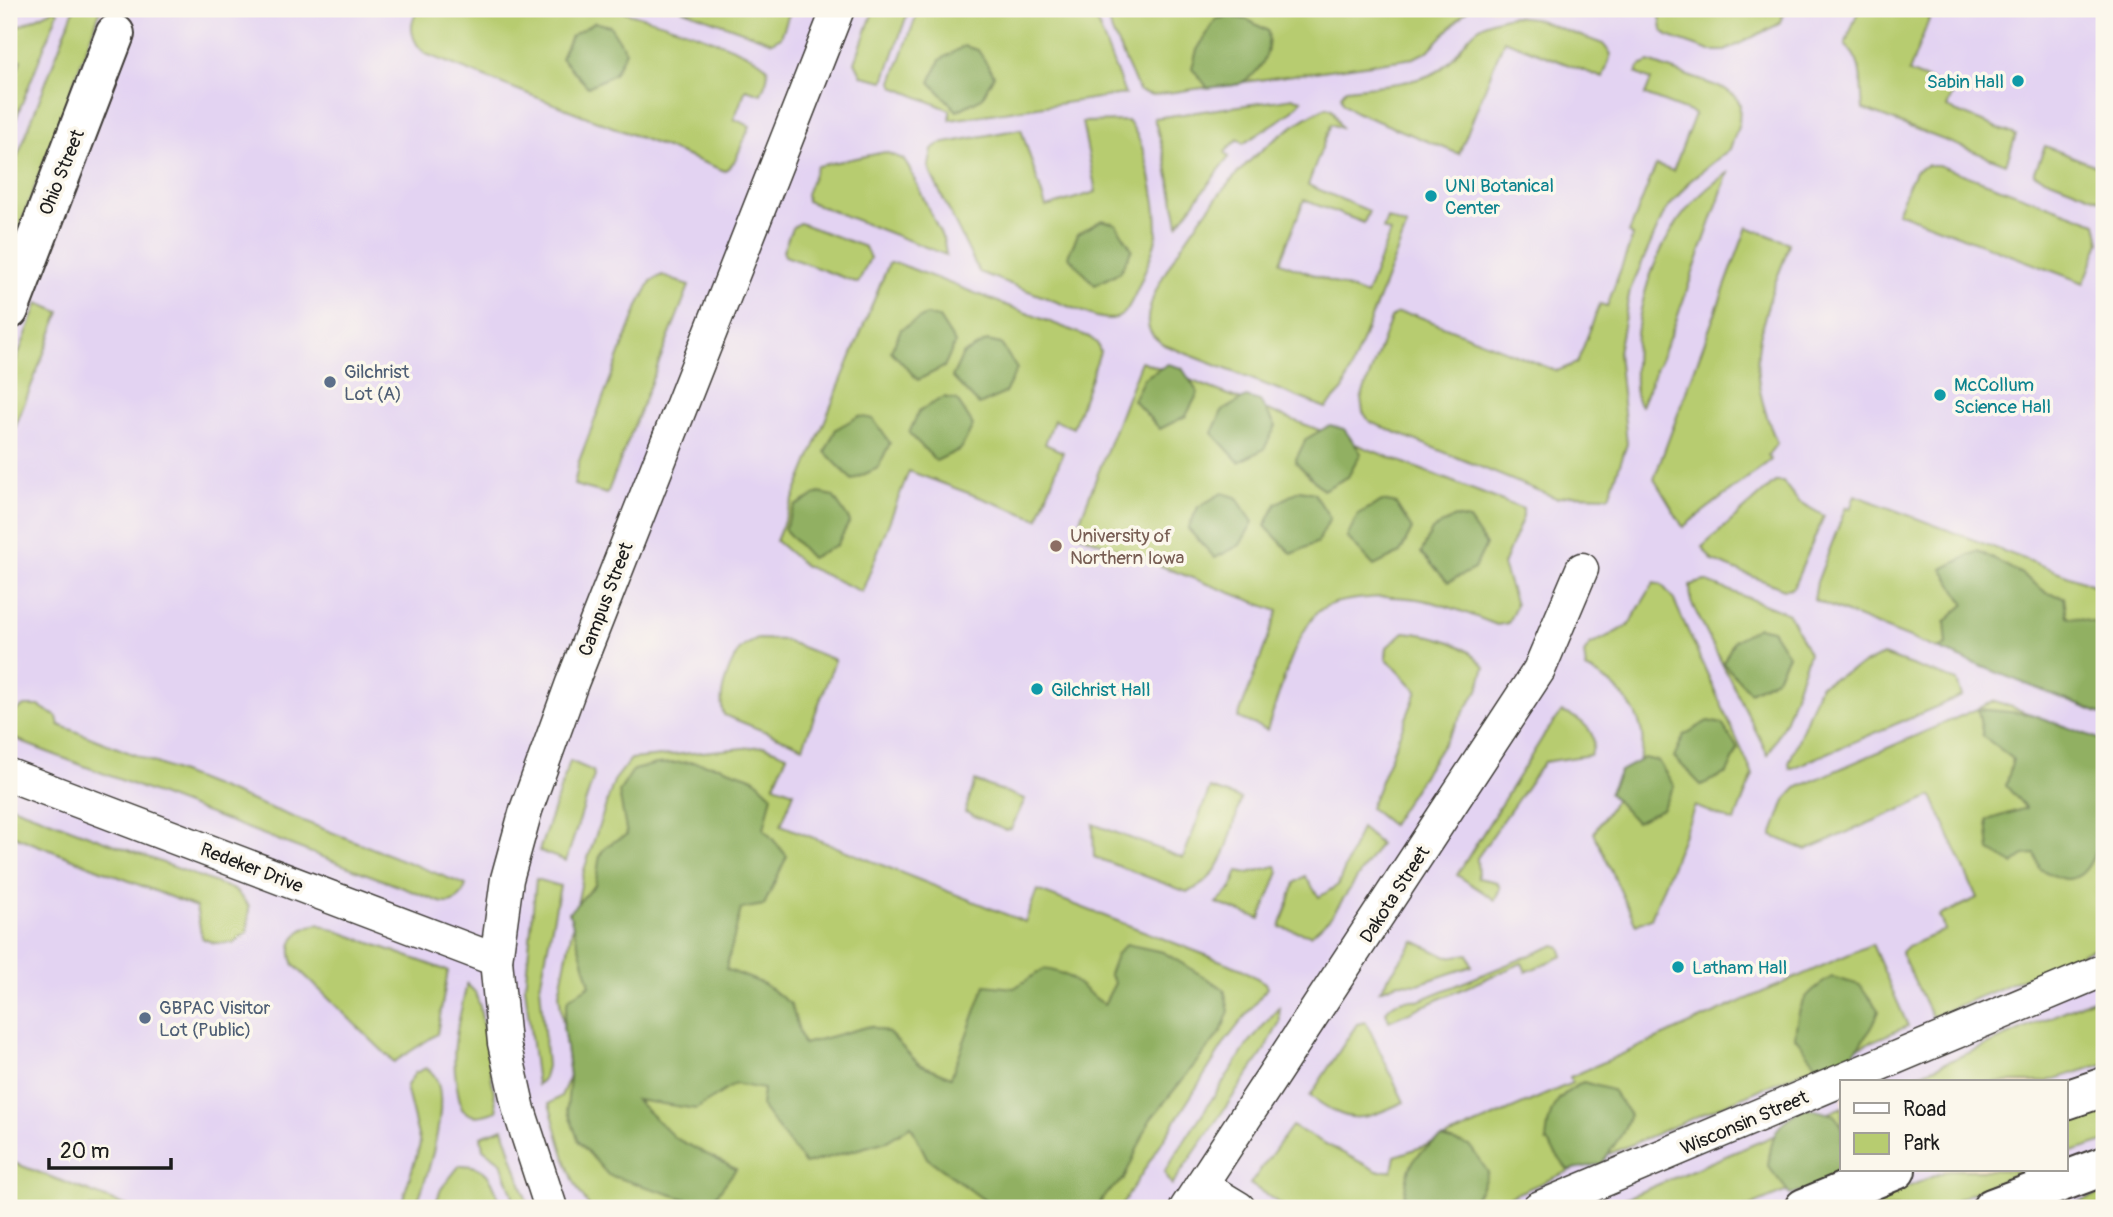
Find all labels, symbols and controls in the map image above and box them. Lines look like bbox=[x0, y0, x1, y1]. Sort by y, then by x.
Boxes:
place label: Sabin Hall bbox=[1927, 70, 2004, 94]
marker: Sabin Hall bbox=[2010, 73, 2026, 89]
street label: Ohio Street bbox=[34, 126, 90, 219]
place label: UNI Botanical Center bbox=[1445, 174, 1554, 220]
marker: UNI Botanical Center bbox=[1423, 188, 1439, 204]
place label: Gilchrist Lot (A) bbox=[344, 360, 410, 406]
place label: McCollum Science Hall bbox=[1954, 373, 2051, 419]
marker: Gilchrist Lot (A) bbox=[322, 374, 338, 390]
marker: McCollum Science Hall bbox=[1932, 387, 1948, 403]
place label: University of Northern Iowa bbox=[1070, 524, 1185, 570]
marker: University of Northern Iowa bbox=[1048, 538, 1064, 554]
street label: Campus Street bbox=[573, 539, 639, 660]
place label: Gilchrist Hall bbox=[1051, 678, 1150, 702]
marker: Gilchrist Hall bbox=[1029, 681, 1045, 697]
street label: Redeker Drive bbox=[197, 837, 307, 899]
street label: Dakota Street bbox=[1355, 841, 1435, 948]
place label: Latham Hall bbox=[1692, 956, 1787, 980]
marker: Latham Hall bbox=[1670, 959, 1686, 975]
place label: GBPAC Visitor Lot (Public) bbox=[159, 996, 270, 1042]
marker: GBPAC Visitor Lot (Public) bbox=[137, 1010, 153, 1026]
legend bbox=[1840, 1080, 2068, 1172]
street label: Wisconsin Street bbox=[1677, 1085, 1812, 1161]
text: Road bbox=[1903, 1096, 1947, 1123]
scale bar bbox=[49, 1126, 172, 1170]
text: Park bbox=[1903, 1130, 1940, 1157]
text: 20 m bbox=[60, 1138, 109, 1165]

